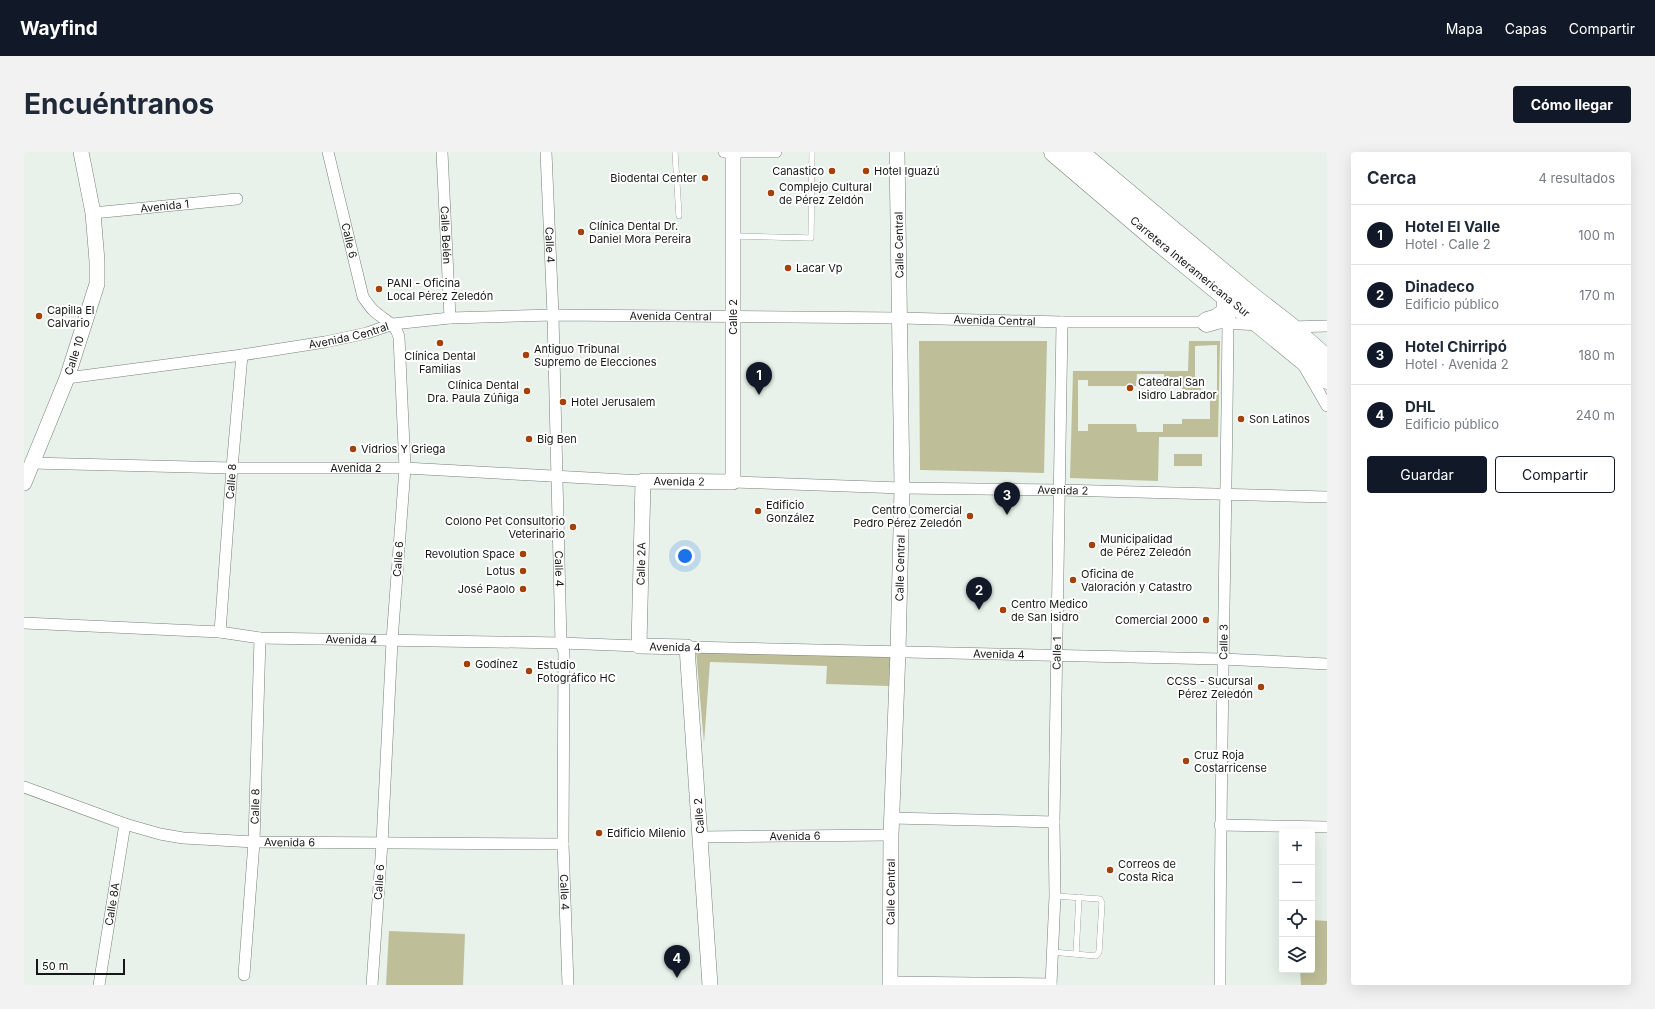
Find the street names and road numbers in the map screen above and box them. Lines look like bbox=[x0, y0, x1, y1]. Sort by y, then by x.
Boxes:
street label: Avenida 1 bbox=[140, 197, 190, 215]
street label: Calle Belén bbox=[438, 205, 454, 264]
street label: Calle Central bbox=[891, 212, 907, 278]
street label: Carretera Interamericana Sur bbox=[1127, 213, 1253, 320]
street label: Calle 6 bbox=[338, 221, 360, 260]
street label: Calle 4 bbox=[542, 227, 558, 263]
street label: Calle 2 bbox=[726, 299, 740, 335]
street label: Avenida Central bbox=[630, 309, 712, 323]
street label: Avenida Central bbox=[953, 312, 1036, 328]
street label: Avenida Central bbox=[308, 319, 391, 351]
street label: Calle 10 bbox=[61, 334, 87, 377]
street label: Avenida 2 bbox=[330, 461, 382, 475]
street label: Calle 8 bbox=[223, 463, 239, 500]
street label: Avenida 2 bbox=[654, 474, 705, 489]
street label: Avenida 2 bbox=[1037, 483, 1089, 498]
street label: Calle Central bbox=[892, 535, 908, 602]
street label: Calle 6 bbox=[390, 540, 406, 577]
street label: Calle 2A bbox=[633, 542, 649, 586]
street label: Calle 4 bbox=[552, 551, 567, 587]
street label: Calle 3 bbox=[1216, 624, 1231, 660]
street label: Avenida 4 bbox=[325, 632, 377, 647]
street label: Calle 1 bbox=[1049, 636, 1064, 670]
street label: Avenida 4 bbox=[649, 640, 701, 654]
street label: Avenida 4 bbox=[973, 646, 1025, 662]
street label: Calle 8 bbox=[248, 788, 263, 825]
street label: Calle 2 bbox=[691, 798, 707, 834]
street label: Avenida 6 bbox=[769, 829, 821, 843]
street label: Avenida 6 bbox=[264, 835, 315, 849]
street label: Calle Central bbox=[883, 859, 898, 925]
street label: Calle 6 bbox=[371, 863, 387, 900]
street label: Calle 4 bbox=[557, 874, 572, 911]
street label: Calle 8A bbox=[102, 881, 123, 927]

